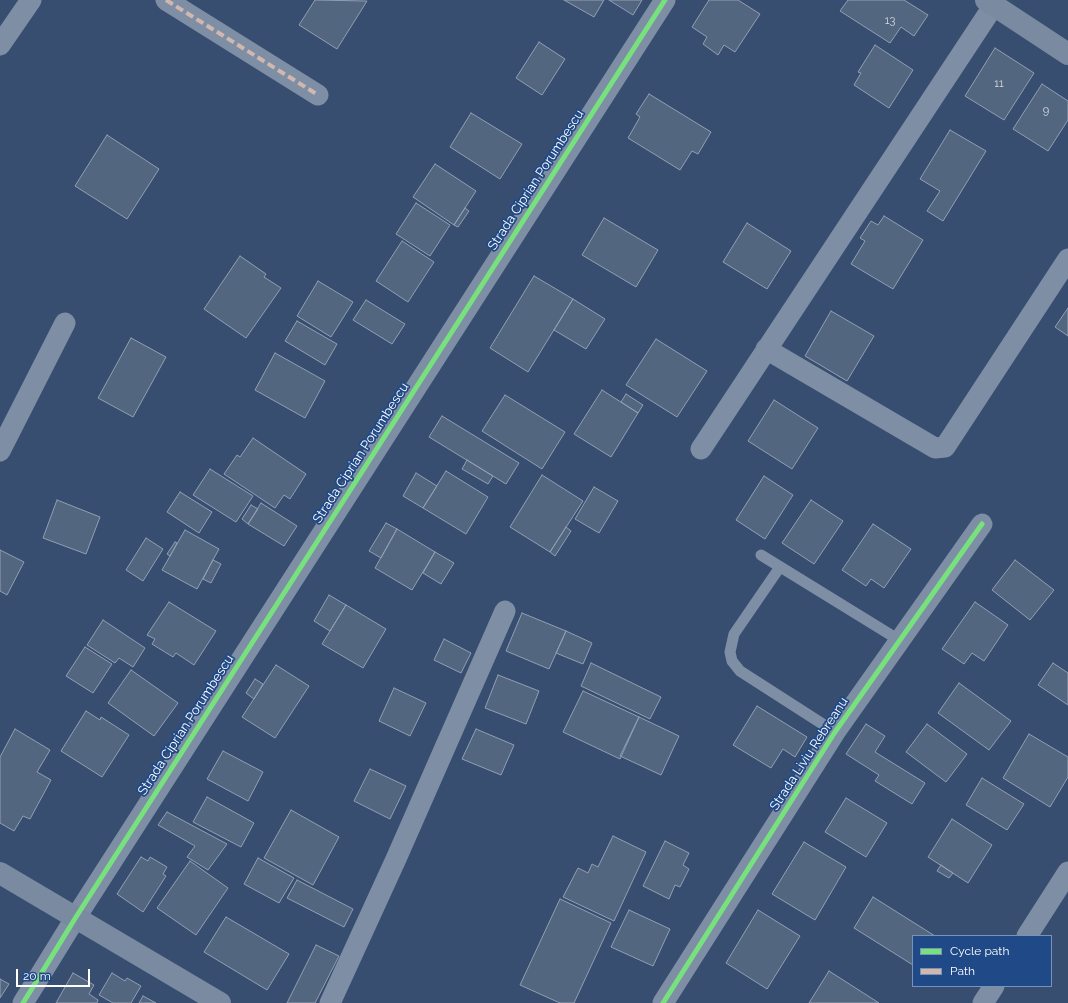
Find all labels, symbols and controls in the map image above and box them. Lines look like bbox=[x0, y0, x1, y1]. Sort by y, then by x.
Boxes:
house number: 13 bbox=[885, 14, 895, 28]
house number: 11 bbox=[994, 77, 1004, 91]
house number: 9 bbox=[1043, 104, 1049, 118]
street label: Strada Ciprian Porumbescu bbox=[485, 107, 587, 253]
street label: Strada Ciprian Porumbescu bbox=[310, 380, 412, 526]
street label: Strada Ciprian Porumbescu bbox=[135, 652, 237, 798]
street label: Strada Liviu Rebreanu bbox=[767, 695, 851, 813]
legend bbox=[912, 935, 1052, 987]
text: Cycle path bbox=[950, 944, 1009, 958]
scale bar bbox=[18, 961, 92, 987]
text: Path bbox=[950, 964, 975, 978]
text: 20 m bbox=[23, 969, 51, 983]

